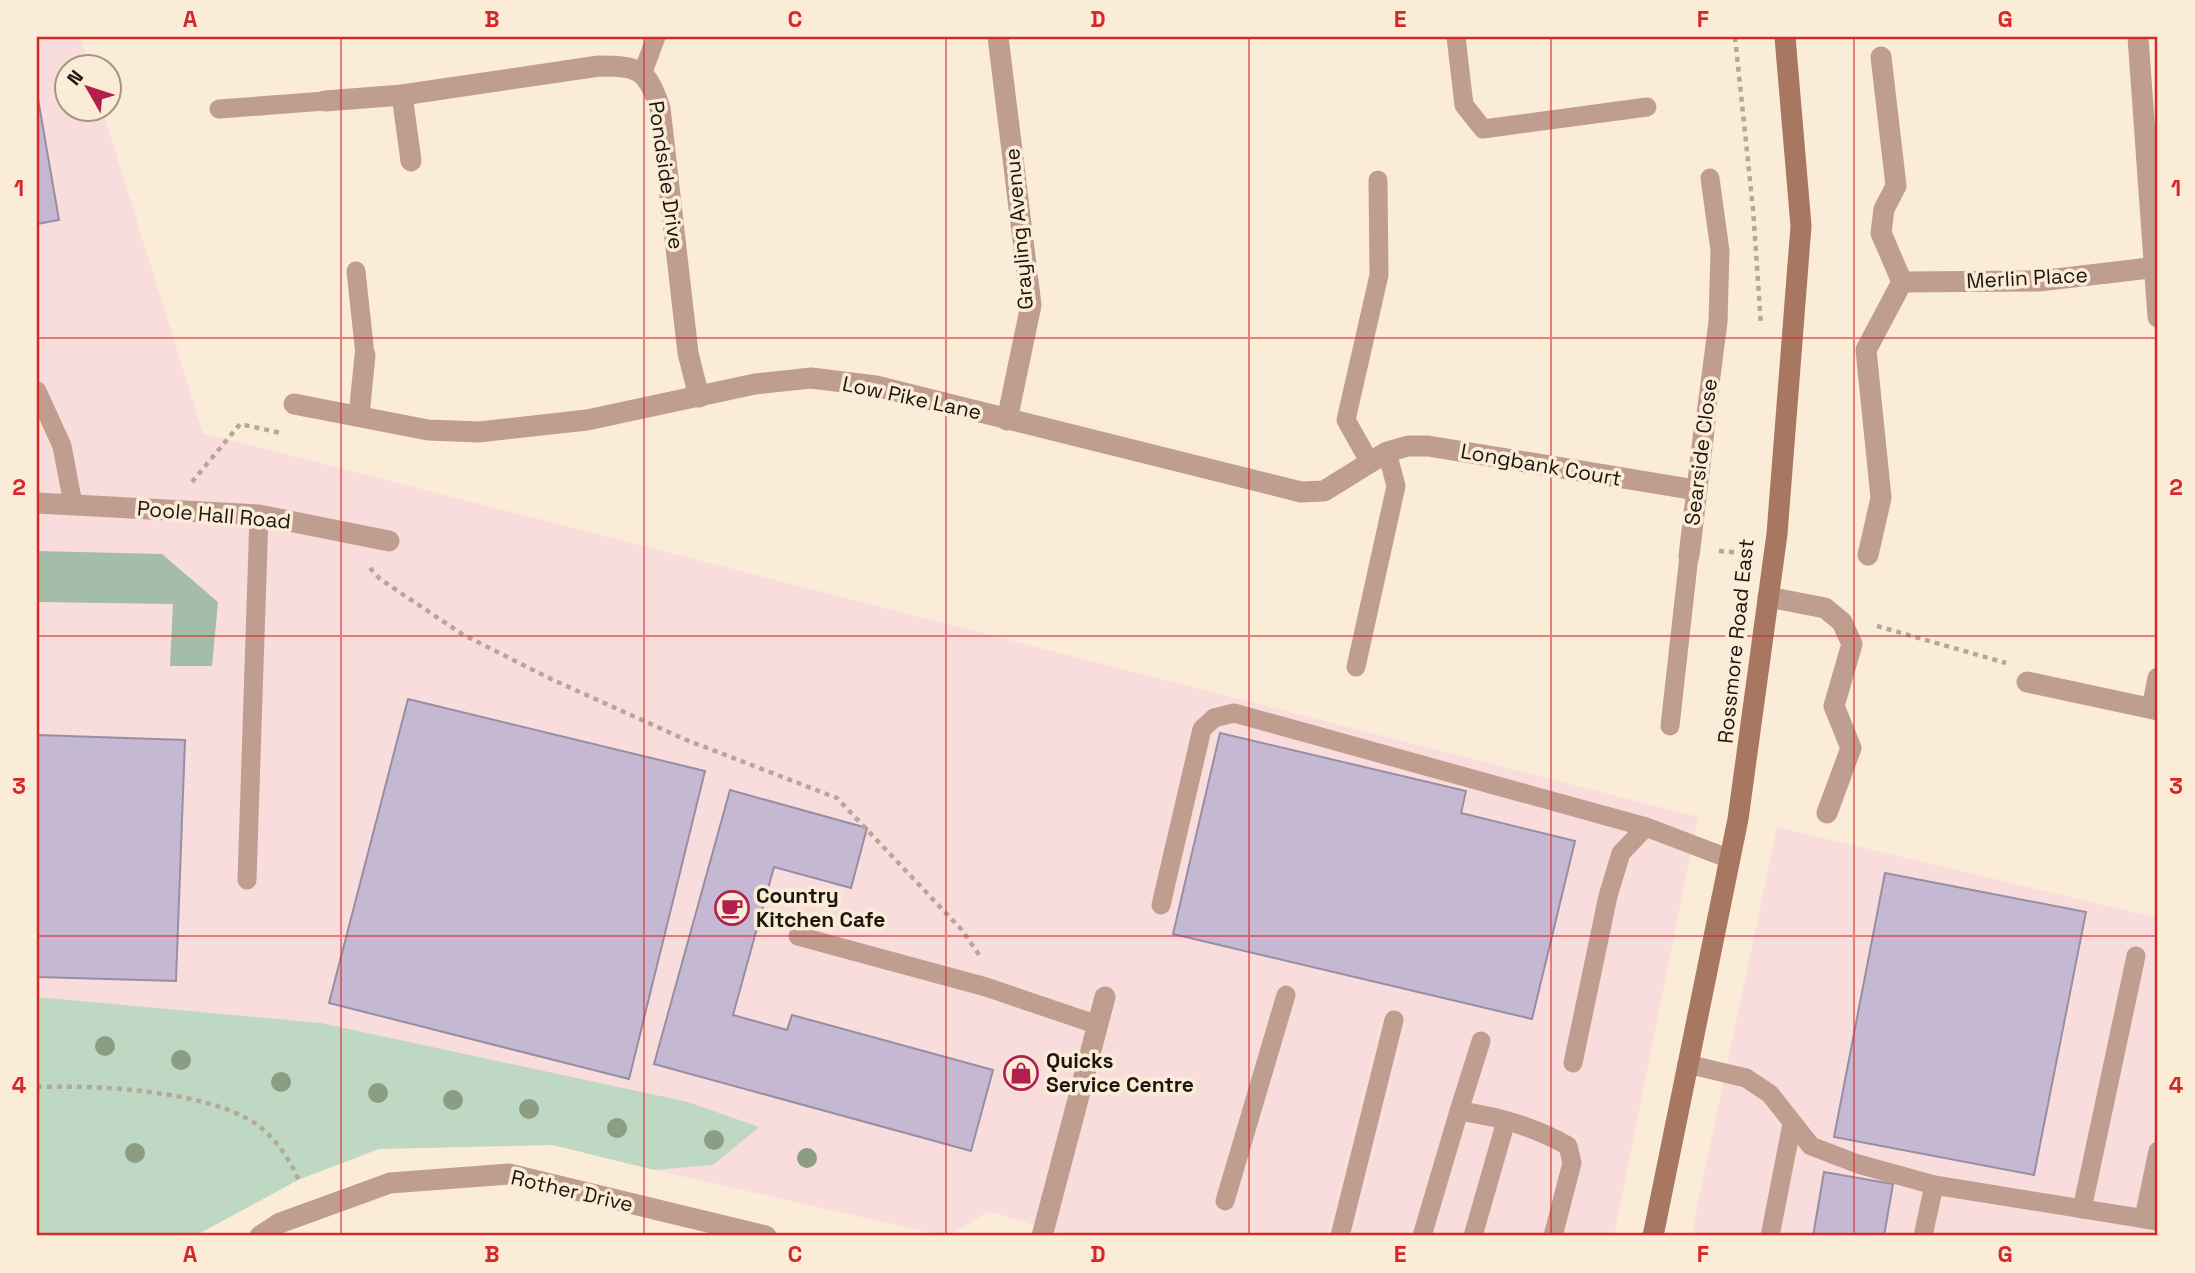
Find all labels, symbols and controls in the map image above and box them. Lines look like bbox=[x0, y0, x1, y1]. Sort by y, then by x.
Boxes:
text: A bbox=[183, 4, 198, 34]
text: B bbox=[484, 4, 500, 34]
text: C bbox=[788, 4, 802, 34]
text: D bbox=[1090, 4, 1106, 34]
text: E bbox=[1394, 4, 1406, 34]
text: F bbox=[1697, 4, 1709, 34]
text: G bbox=[1997, 4, 2013, 34]
north arrow bbox=[52, 52, 122, 122]
text: N bbox=[61, 65, 89, 90]
street label: Pondside Drive bbox=[643, 99, 690, 251]
street label: Grayling Avenue bbox=[998, 147, 1039, 311]
text: 1 bbox=[14, 173, 24, 203]
text: 1 bbox=[2171, 173, 2181, 203]
street label: Merlin Place bbox=[1966, 261, 2088, 294]
street label: Low Pike Lane bbox=[840, 370, 984, 425]
street label: Searside Close bbox=[1678, 377, 1723, 527]
street label: Longbank Court bbox=[1459, 437, 1624, 492]
text: 2 bbox=[12, 472, 26, 502]
text: 2 bbox=[2169, 472, 2183, 502]
street label: Poole Hall Road bbox=[136, 494, 292, 535]
street label: Rossmore Road East bbox=[1711, 537, 1760, 745]
text: 3 bbox=[12, 771, 26, 801]
text: 3 bbox=[2169, 771, 2183, 801]
place label: Country Kitchen Cafe bbox=[756, 882, 885, 933]
cafe icon: Country Kitchen Cafe bbox=[713, 889, 751, 927]
place label: Quicks Service Centre bbox=[1046, 1047, 1194, 1098]
shop icon: Quicks Service Centre bbox=[1002, 1054, 1040, 1092]
text: 4 bbox=[12, 1070, 27, 1100]
text: 4 bbox=[2169, 1070, 2184, 1100]
street label: Rother Drive bbox=[508, 1163, 636, 1218]
text: A bbox=[183, 1239, 198, 1269]
text: B bbox=[484, 1239, 500, 1269]
text: C bbox=[788, 1239, 802, 1269]
text: D bbox=[1090, 1239, 1106, 1269]
text: E bbox=[1394, 1239, 1406, 1269]
text: F bbox=[1697, 1239, 1709, 1269]
text: G bbox=[1997, 1239, 2013, 1269]

